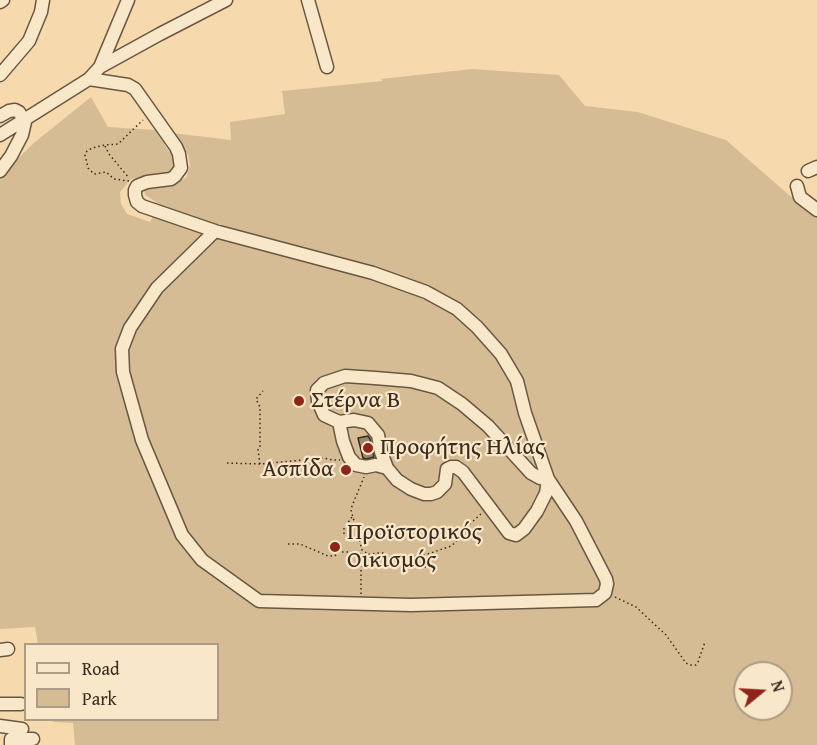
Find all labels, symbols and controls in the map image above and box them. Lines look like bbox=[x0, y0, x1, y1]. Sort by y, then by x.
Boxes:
place label: Στέρνα Β bbox=[311, 387, 400, 415]
marker: Στέρνα Β bbox=[292, 394, 306, 408]
place label: Προφήτης Ηλίας bbox=[380, 434, 545, 462]
marker: Προφήτης Ηλίας bbox=[361, 441, 375, 455]
place label: Ασπίδα bbox=[262, 456, 334, 484]
marker: Ασπίδα bbox=[339, 463, 353, 477]
place label: Προϊστορικός Οικισμός bbox=[347, 519, 482, 575]
marker: Προϊστορικός Οικισμός bbox=[328, 540, 342, 554]
legend bbox=[24, 643, 219, 721]
text: Road bbox=[82, 655, 120, 682]
north arrow bbox=[733, 661, 793, 721]
text: N bbox=[765, 677, 791, 695]
text: Park bbox=[82, 685, 117, 712]

